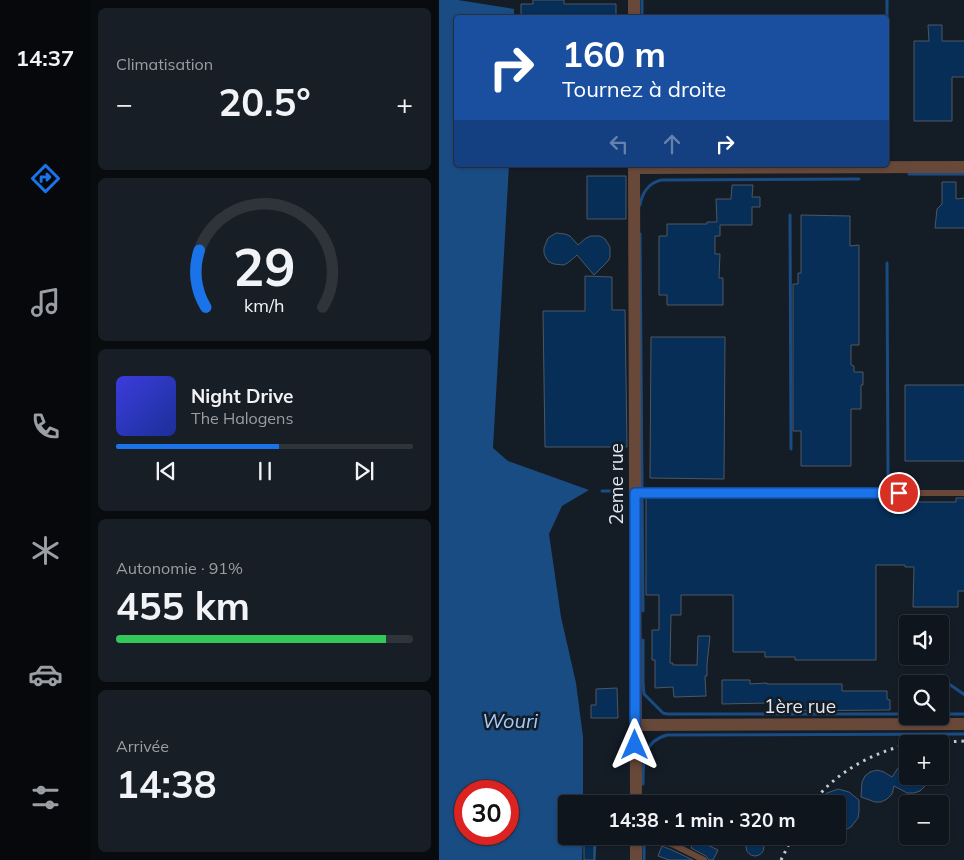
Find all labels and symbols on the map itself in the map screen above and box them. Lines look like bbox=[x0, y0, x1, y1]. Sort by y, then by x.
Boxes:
street label: 2eme rue bbox=[604, 443, 628, 525]
pin bbox=[878, 472, 920, 514]
street label: 1ère rue bbox=[764, 694, 836, 718]
water label: Wouri bbox=[482, 708, 538, 733]
position arrow bbox=[608, 718, 660, 770]
speed limit sign: 30 bbox=[454, 780, 519, 845]

